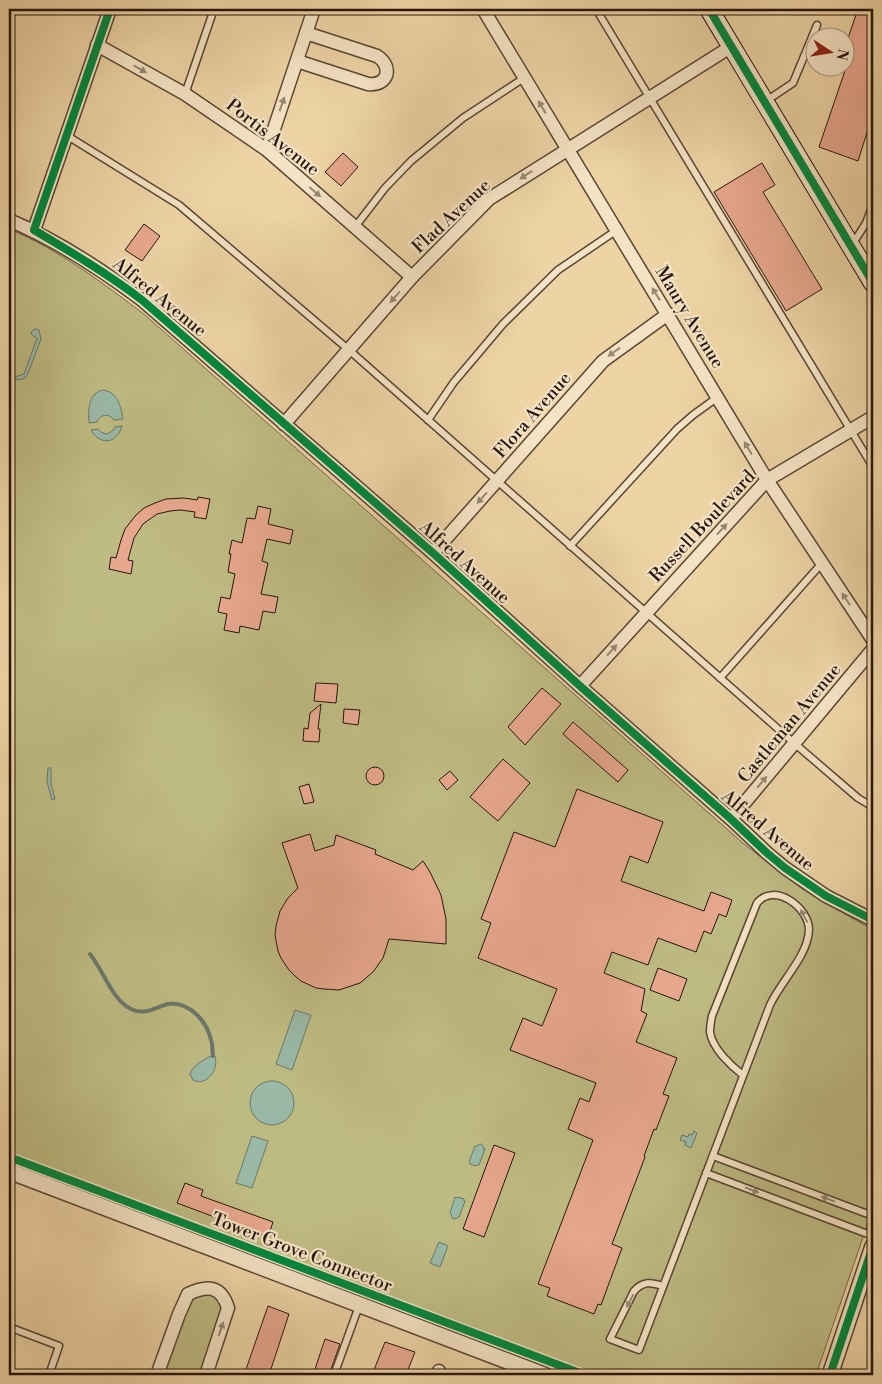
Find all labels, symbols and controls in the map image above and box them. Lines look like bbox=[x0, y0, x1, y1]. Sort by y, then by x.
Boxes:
north arrow bbox=[804, 28, 854, 78]
text: N bbox=[832, 47, 852, 62]
one-way arrow bbox=[133, 65, 147, 73]
street label: Portis Avenue bbox=[221, 94, 324, 181]
one-way arrow bbox=[279, 96, 286, 111]
one-way arrow bbox=[537, 101, 546, 114]
one-way arrow bbox=[519, 171, 532, 180]
street label: Flad Avenue bbox=[407, 174, 496, 259]
one-way arrow bbox=[308, 187, 321, 198]
street label: Alfred Avenue bbox=[107, 252, 211, 342]
street label: Maury Avenue bbox=[650, 262, 729, 373]
one-way arrow bbox=[651, 287, 660, 301]
one-way arrow bbox=[389, 291, 400, 304]
one-way arrow bbox=[608, 347, 621, 358]
street label: Flora Avenue bbox=[489, 367, 576, 463]
one-way arrow bbox=[744, 442, 753, 455]
street label: Russell Boulevard bbox=[644, 465, 761, 587]
one-way arrow bbox=[476, 492, 488, 504]
street label: Alfred Avenue bbox=[414, 515, 515, 609]
one-way arrow bbox=[716, 523, 727, 536]
one-way arrow bbox=[842, 593, 851, 606]
one-way arrow bbox=[607, 643, 618, 656]
street label: Castleman Avenue bbox=[733, 659, 846, 788]
one-way arrow bbox=[757, 775, 768, 788]
street label: Alfred Avenue bbox=[716, 784, 819, 876]
one-way arrow bbox=[800, 908, 808, 923]
one-way arrow bbox=[744, 1187, 759, 1194]
one-way arrow bbox=[820, 1195, 835, 1202]
street label: Tower Grove Connector bbox=[208, 1207, 396, 1298]
one-way arrow bbox=[626, 1294, 634, 1308]
one-way arrow bbox=[218, 1321, 226, 1336]

